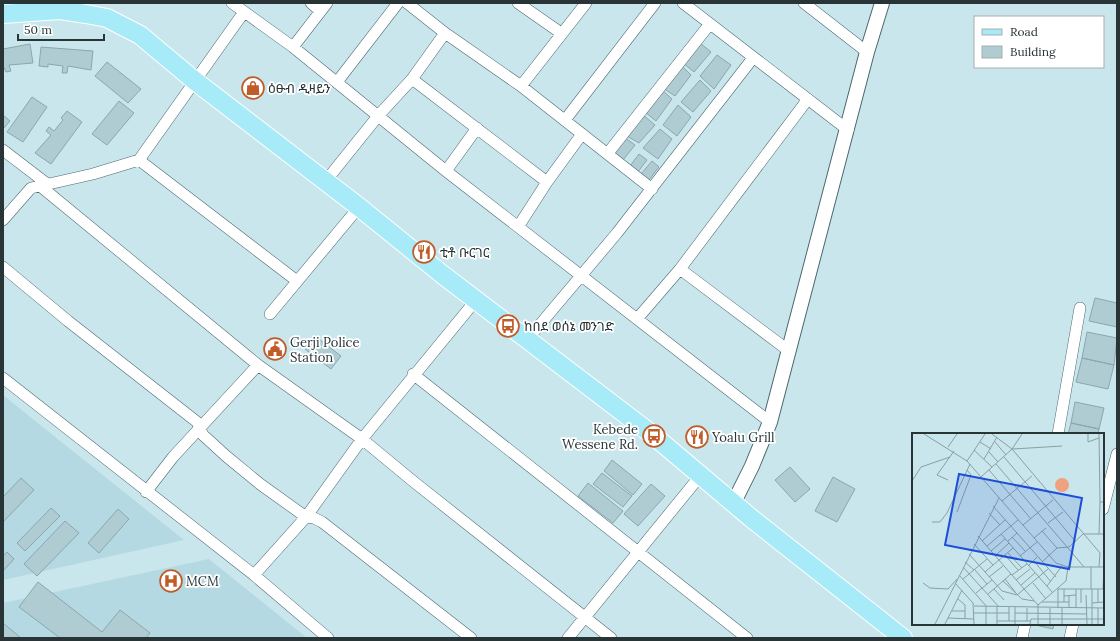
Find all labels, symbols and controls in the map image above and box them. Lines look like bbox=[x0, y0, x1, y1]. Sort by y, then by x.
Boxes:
scale bar bbox=[18, 16, 104, 42]
legend bbox=[974, 16, 1104, 68]
text: 50 m bbox=[24, 22, 52, 37]
text: Road bbox=[1010, 24, 1038, 39]
text: Building bbox=[1010, 44, 1056, 59]
shop icon: ዕፁብ ዲዛይን bbox=[240, 75, 266, 101]
place label: ዕፁብ ዲዛይን bbox=[268, 80, 331, 97]
restaurant icon: ቲቶ ቡርገር bbox=[411, 239, 437, 265]
place label: ቲቶ ቡርገር bbox=[440, 244, 490, 261]
bus stop icon: ከበደ ወሰኔ መንገድ bbox=[495, 313, 521, 339]
place label: ከበደ ወሰኔ መንገድ bbox=[524, 318, 615, 335]
place label: Gerji Police Station bbox=[290, 334, 359, 366]
public building icon: Gerji Police Station bbox=[262, 336, 288, 362]
place label: Kebede Wessene Rd. bbox=[562, 421, 638, 453]
bus stop icon: Kebede Wessene Rd. bbox=[641, 423, 667, 449]
restaurant icon: Yoalu Grill bbox=[684, 424, 710, 450]
place label: Yoalu Grill bbox=[711, 429, 775, 446]
inset map bbox=[912, 433, 1104, 625]
hospital icon: MCM bbox=[158, 568, 184, 594]
place label: MCM bbox=[186, 573, 219, 590]

